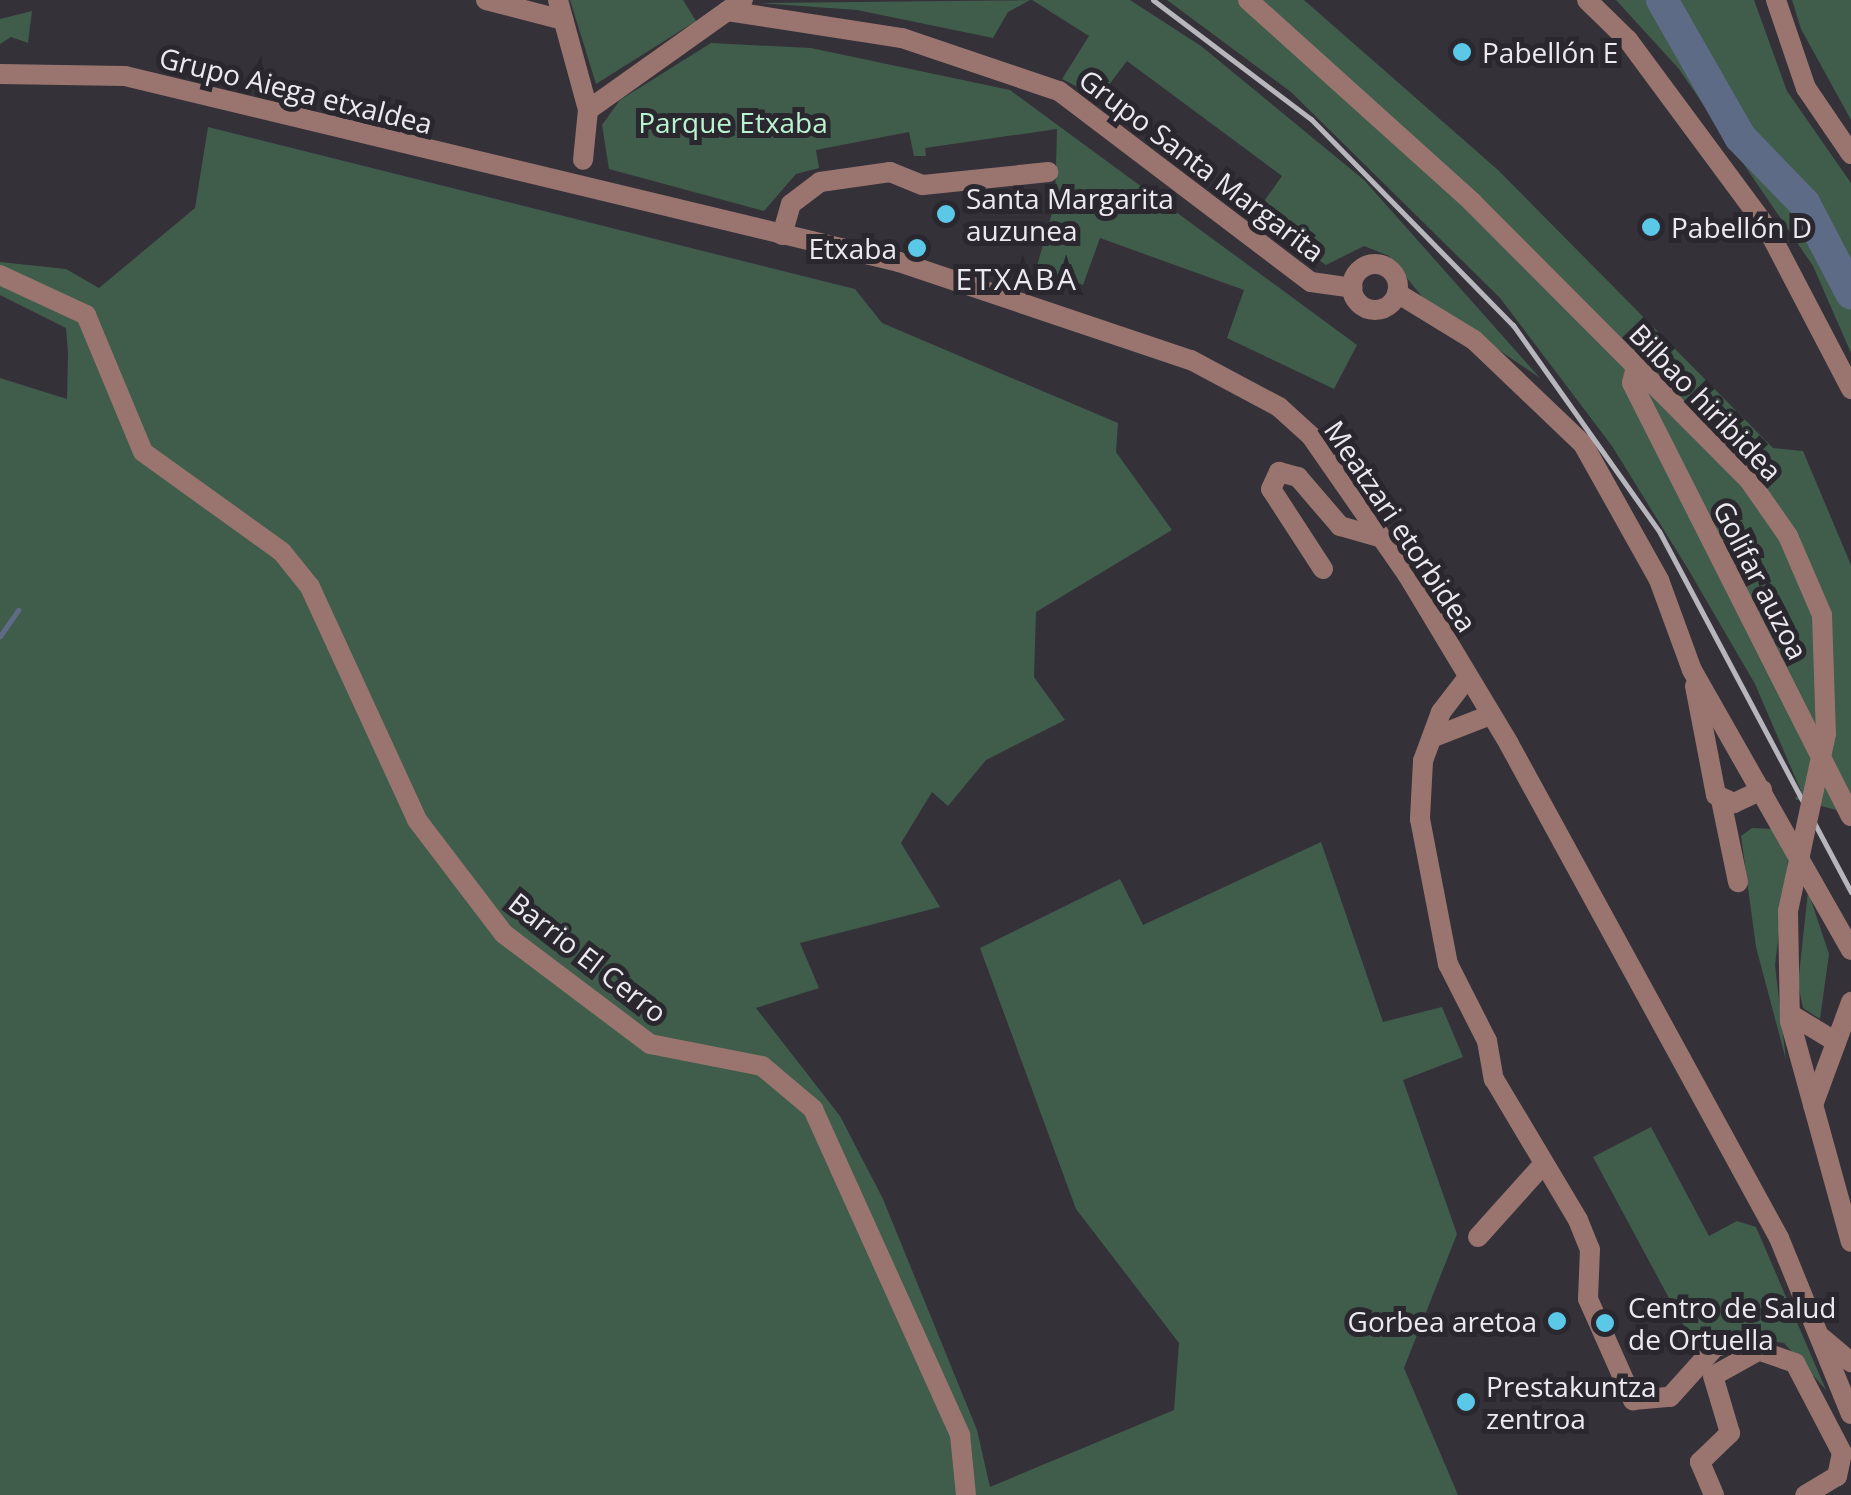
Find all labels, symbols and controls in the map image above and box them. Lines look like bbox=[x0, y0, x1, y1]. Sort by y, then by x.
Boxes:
place label: Pabellón E bbox=[1482, 35, 1618, 69]
street label: Grupo Aiega etxaldea bbox=[156, 40, 436, 140]
marker: Pabellón E bbox=[1451, 41, 1473, 63]
street label: Grupo Santa Margarita bbox=[1073, 62, 1331, 268]
park label: Parque Etxaba bbox=[638, 105, 828, 139]
place label: Santa Margarita auzunea bbox=[966, 181, 1174, 247]
marker: Santa Margarita auzunea bbox=[935, 203, 957, 225]
place label: Pabellón D bbox=[1671, 210, 1812, 244]
marker: Pabellón D bbox=[1640, 216, 1662, 238]
place label: Etxaba bbox=[809, 231, 897, 265]
marker: Etxaba bbox=[906, 237, 928, 259]
district label: ETXABA bbox=[956, 261, 1078, 297]
street label: Bilbao hiribidea bbox=[1623, 317, 1789, 487]
street label: Meatzari etorbidea bbox=[1318, 414, 1484, 638]
street label: Golifar auzoa bbox=[1707, 495, 1815, 665]
street label: Barrio El Cerro bbox=[503, 885, 673, 1029]
place label: Centro de Salud de Ortuella bbox=[1628, 1290, 1836, 1356]
place label: Gorbea aretoa bbox=[1348, 1304, 1537, 1338]
marker: Gorbea aretoa bbox=[1546, 1310, 1568, 1332]
marker: Centro de Salud de Ortuella bbox=[1592, 1310, 1618, 1336]
place label: Prestakuntza zentroa bbox=[1486, 1369, 1657, 1435]
marker: Prestakuntza zentroa bbox=[1455, 1391, 1477, 1413]

